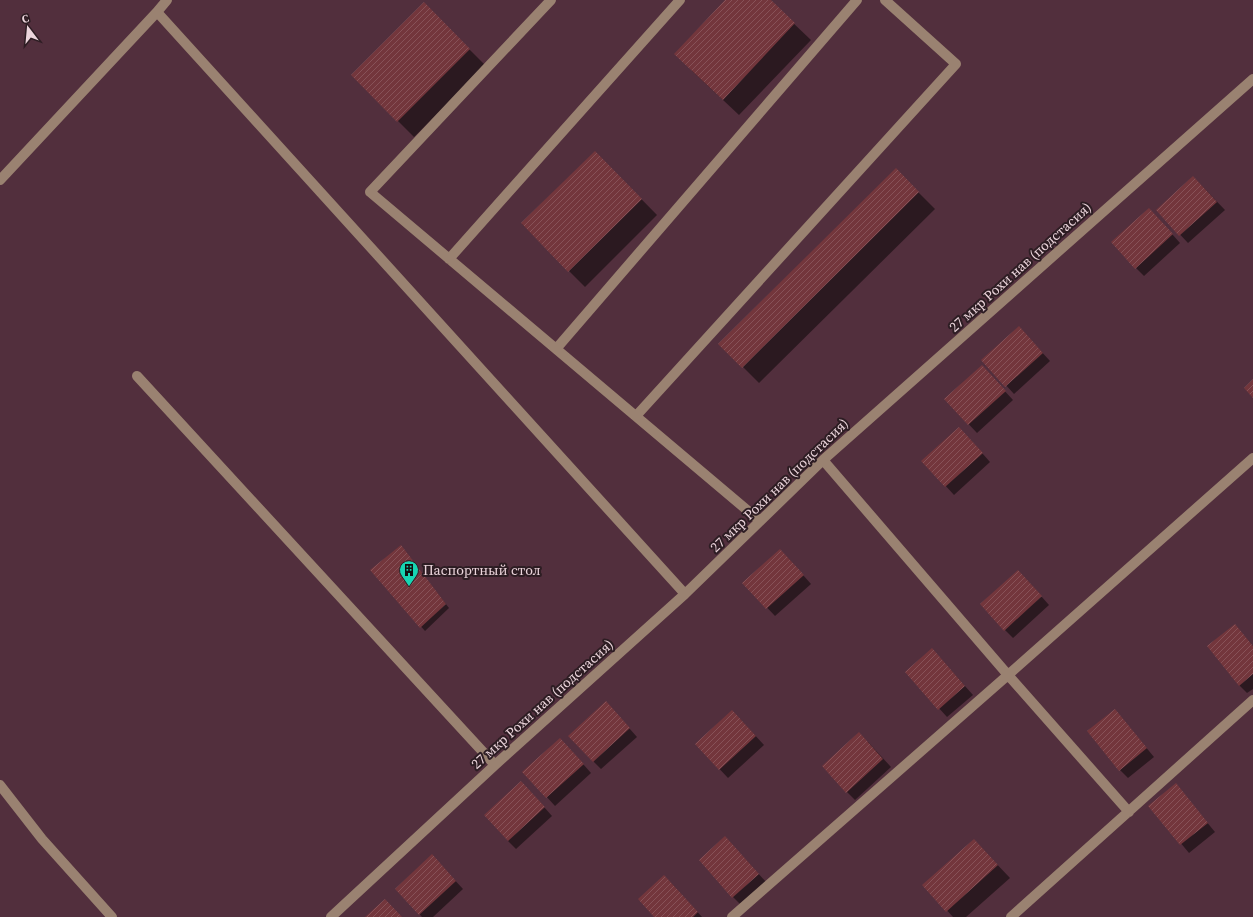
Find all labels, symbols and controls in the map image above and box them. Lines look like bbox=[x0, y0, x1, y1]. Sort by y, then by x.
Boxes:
north arrow bbox=[8, 8, 48, 48]
text: С bbox=[20, 11, 31, 27]
street label: 27 мкр Рохи нав (подстасия) bbox=[944, 197, 1096, 337]
street label: 27 мкр Рохи нав (подстасия) bbox=[705, 413, 853, 557]
building icon: Паспортный стол bbox=[398, 559, 420, 587]
place label: Паспортный стол bbox=[423, 560, 541, 580]
street label: 27 мкр Рохи нав (подстасия) bbox=[466, 634, 618, 774]

